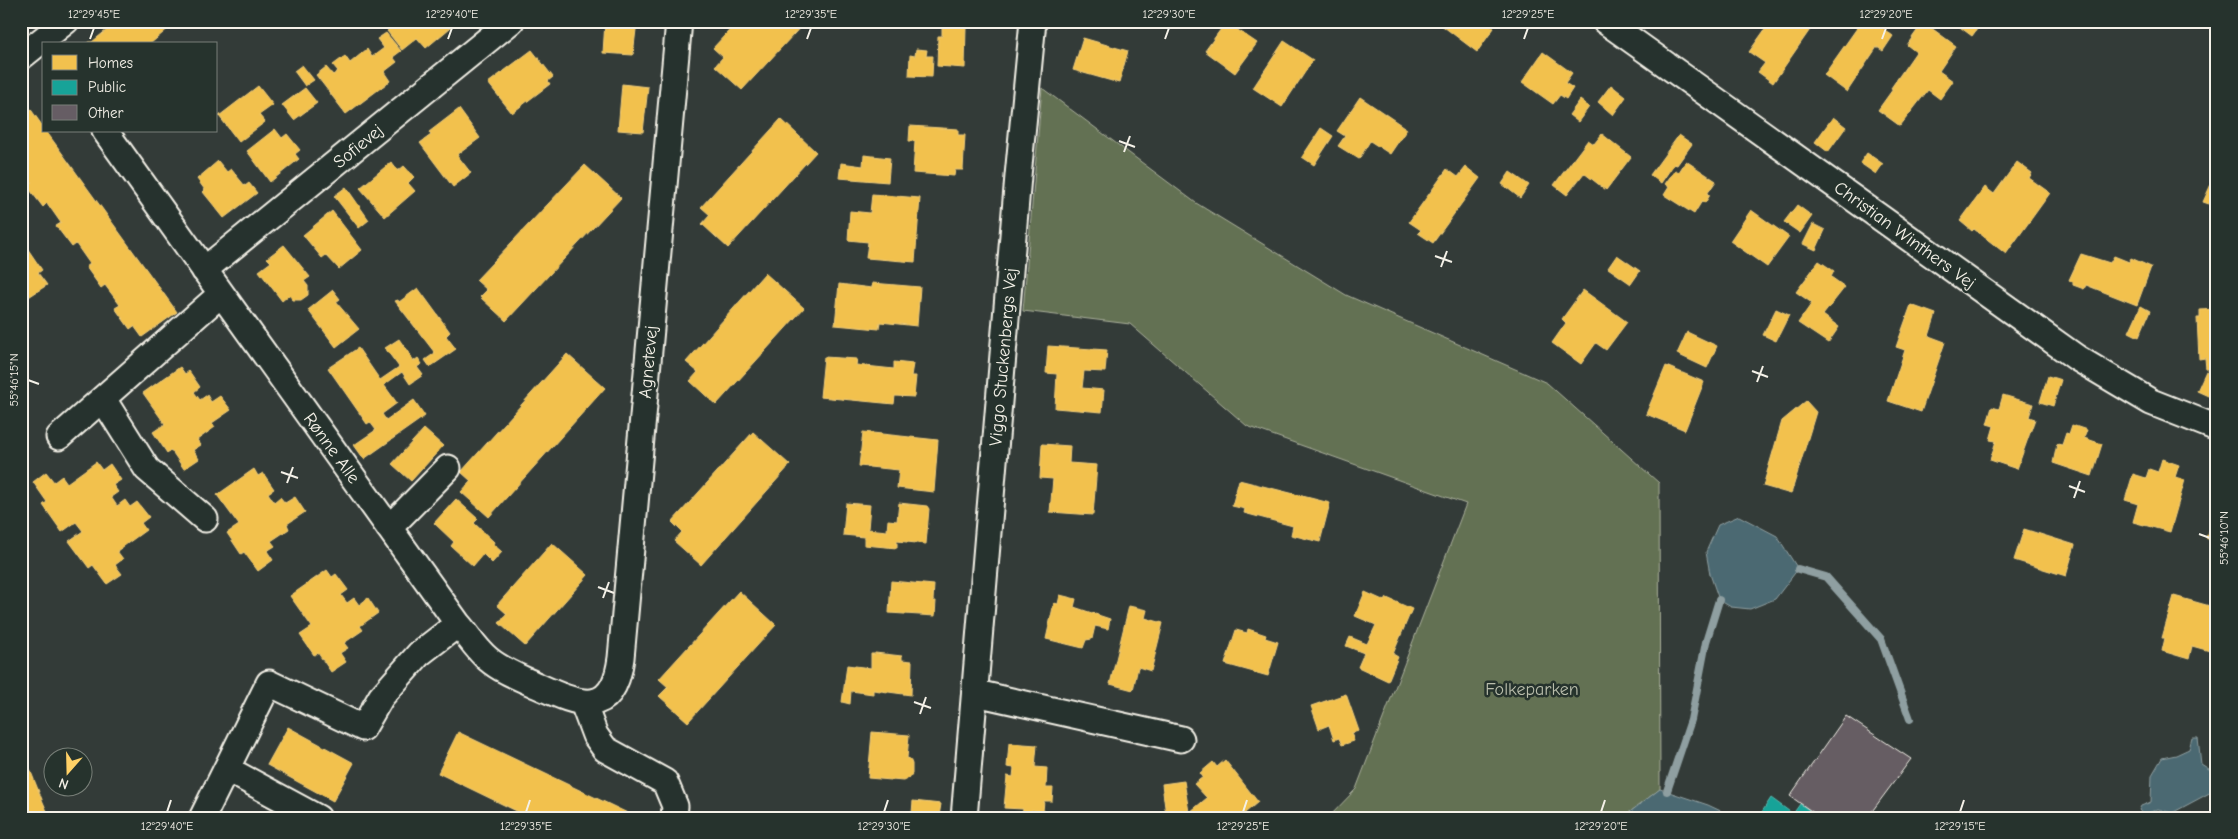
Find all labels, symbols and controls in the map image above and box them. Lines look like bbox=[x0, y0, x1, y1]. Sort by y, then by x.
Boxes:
text: 12°29'45"E bbox=[68, 7, 120, 21]
text: 12°29'40"E bbox=[426, 7, 478, 21]
text: 12°29'35"E bbox=[785, 7, 837, 21]
text: 12°29'30"E bbox=[1143, 7, 1195, 21]
text: 12°29'25"E bbox=[1502, 7, 1554, 21]
text: 12°29'20"E bbox=[1859, 7, 1913, 21]
legend bbox=[42, 42, 218, 132]
text: Homes bbox=[88, 54, 133, 72]
text: Public bbox=[88, 78, 126, 96]
text: Other bbox=[88, 104, 123, 122]
street label: Sofievej bbox=[329, 120, 387, 173]
street label: Christian Winthers Vej bbox=[1830, 177, 1980, 294]
street label: Viggo Stuckenbergs Vej bbox=[985, 267, 1022, 447]
street label: Agnetevej bbox=[635, 325, 662, 399]
text: 55°46'15"N bbox=[7, 353, 21, 407]
street label: Rønne Alle bbox=[299, 409, 364, 488]
text: 55°46'10"N bbox=[2217, 511, 2231, 565]
park label: Folkeparken bbox=[1485, 679, 1579, 700]
north arrow bbox=[42, 746, 92, 796]
text: N bbox=[57, 774, 71, 793]
text: 12°29'40"E bbox=[141, 819, 193, 833]
text: 12°29'35"E bbox=[500, 819, 552, 833]
text: 12°29'30"E bbox=[858, 819, 910, 833]
text: 12°29'25"E bbox=[1217, 819, 1269, 833]
text: 12°29'20"E bbox=[1574, 819, 1628, 833]
text: 12°29'15"E bbox=[1935, 819, 1985, 833]

